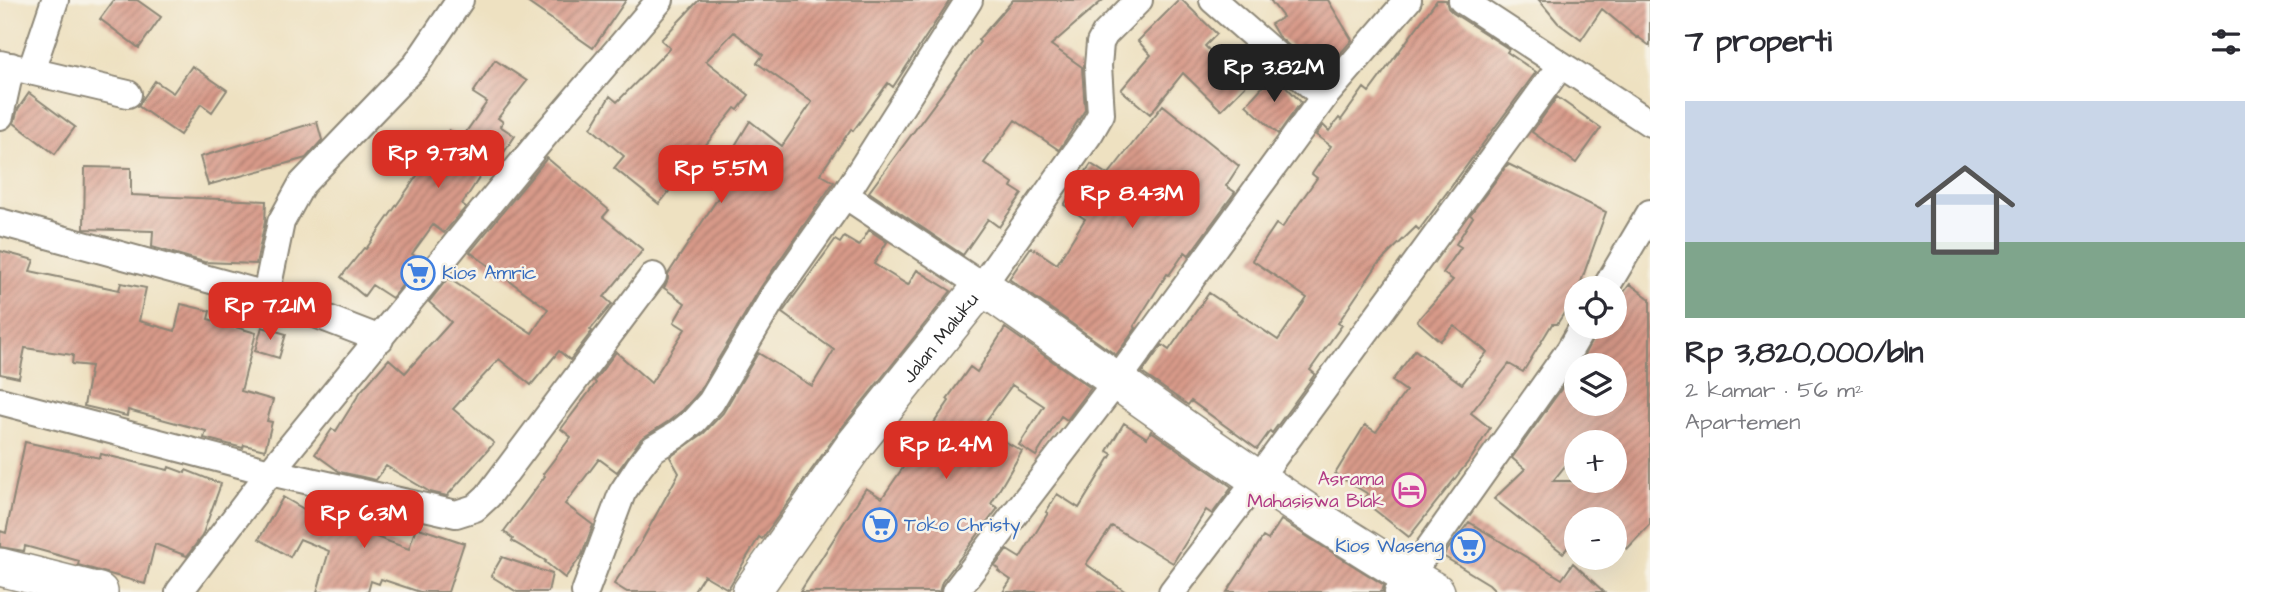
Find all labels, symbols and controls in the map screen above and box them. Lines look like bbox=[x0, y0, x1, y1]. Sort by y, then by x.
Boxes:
text: 7 properti bbox=[1685, 21, 1832, 63]
icon: filters bbox=[2207, 23, 2245, 61]
pin: Rp 3.82M bbox=[1202, 44, 1346, 104]
text: Rp 3.82M bbox=[1224, 51, 1324, 83]
pin: Rp 9.73M bbox=[366, 130, 510, 190]
text: Rp 9.73M bbox=[388, 137, 488, 169]
pin: Rp 5.5M bbox=[656, 146, 786, 205]
icon: home bbox=[1902, 147, 2028, 273]
text: Rp 5.5M bbox=[674, 152, 768, 184]
pin: Rp 8.43M bbox=[1060, 170, 1204, 230]
text: Rp 8.43M bbox=[1081, 177, 1183, 209]
supermarket icon: Kios Amric bbox=[399, 254, 437, 292]
place label: Kios Amric bbox=[442, 260, 537, 287]
map controls bbox=[1564, 276, 1627, 570]
button: locate bbox=[1564, 276, 1627, 339]
pin: Rp 7.21M bbox=[198, 282, 342, 342]
street label: Jalan Maluku bbox=[896, 287, 985, 389]
text: Rp 7.21M bbox=[225, 289, 315, 321]
text: Rp 3,820,000/bln bbox=[1685, 332, 1924, 374]
button: layers bbox=[1564, 353, 1627, 416]
text: 2 kamar · 56 m² bbox=[1685, 374, 1864, 406]
text: Apartemen bbox=[1685, 406, 1801, 438]
pin: Rp 12.4M bbox=[874, 421, 1018, 481]
text: Rp 12.4M bbox=[900, 428, 992, 460]
button: + bbox=[1564, 430, 1627, 493]
place label: Asrama Mahasiswa Biak bbox=[1247, 466, 1384, 515]
hotel icon: Asrama Mahasiswa Biak bbox=[1390, 471, 1428, 509]
pin: Rp 6.3M bbox=[299, 490, 429, 550]
text: Rp 6.3M bbox=[321, 497, 407, 529]
supermarket icon: Toko Christy bbox=[861, 506, 899, 544]
button: − bbox=[1564, 507, 1627, 570]
place label: Toko Christy bbox=[904, 512, 1021, 540]
supermarket icon: Kios Waseng bbox=[1449, 527, 1487, 565]
place label: Kios Waseng bbox=[1335, 533, 1444, 561]

